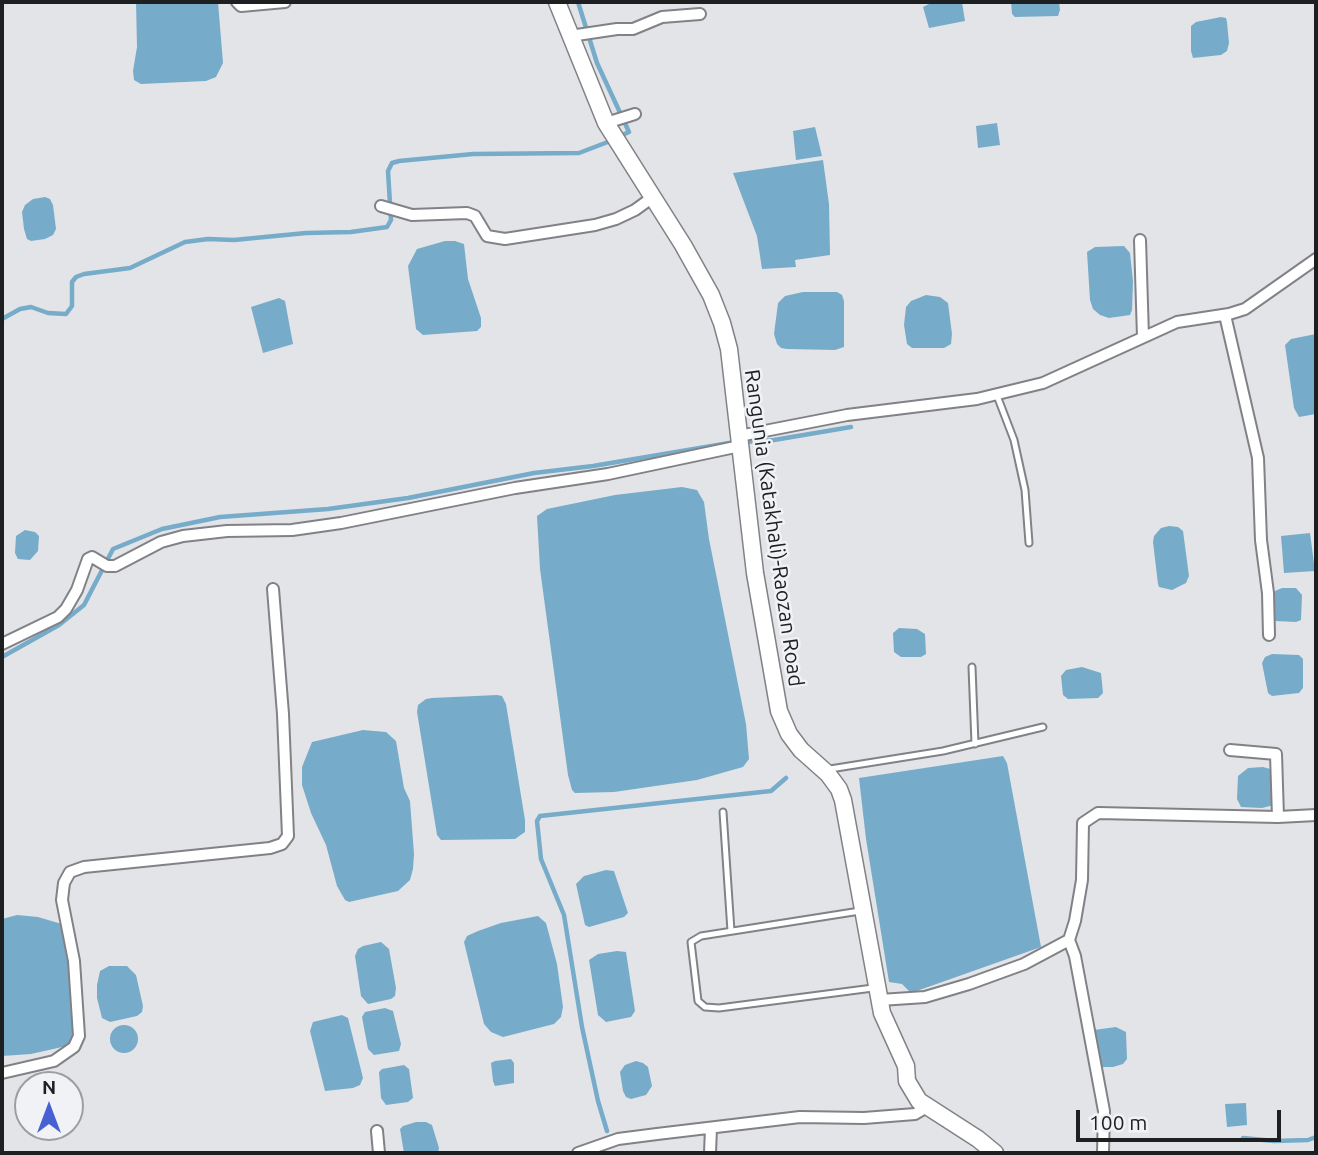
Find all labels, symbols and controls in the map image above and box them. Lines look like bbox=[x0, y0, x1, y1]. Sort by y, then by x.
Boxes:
street label: Rangunia (Katakhali)-Raozan Road bbox=[739, 368, 809, 688]
north arrow bbox=[14, 1071, 84, 1141]
text: N bbox=[42, 1076, 56, 1098]
scale bar bbox=[1080, 1096, 1285, 1140]
text: 100 m bbox=[1089, 1110, 1147, 1134]

